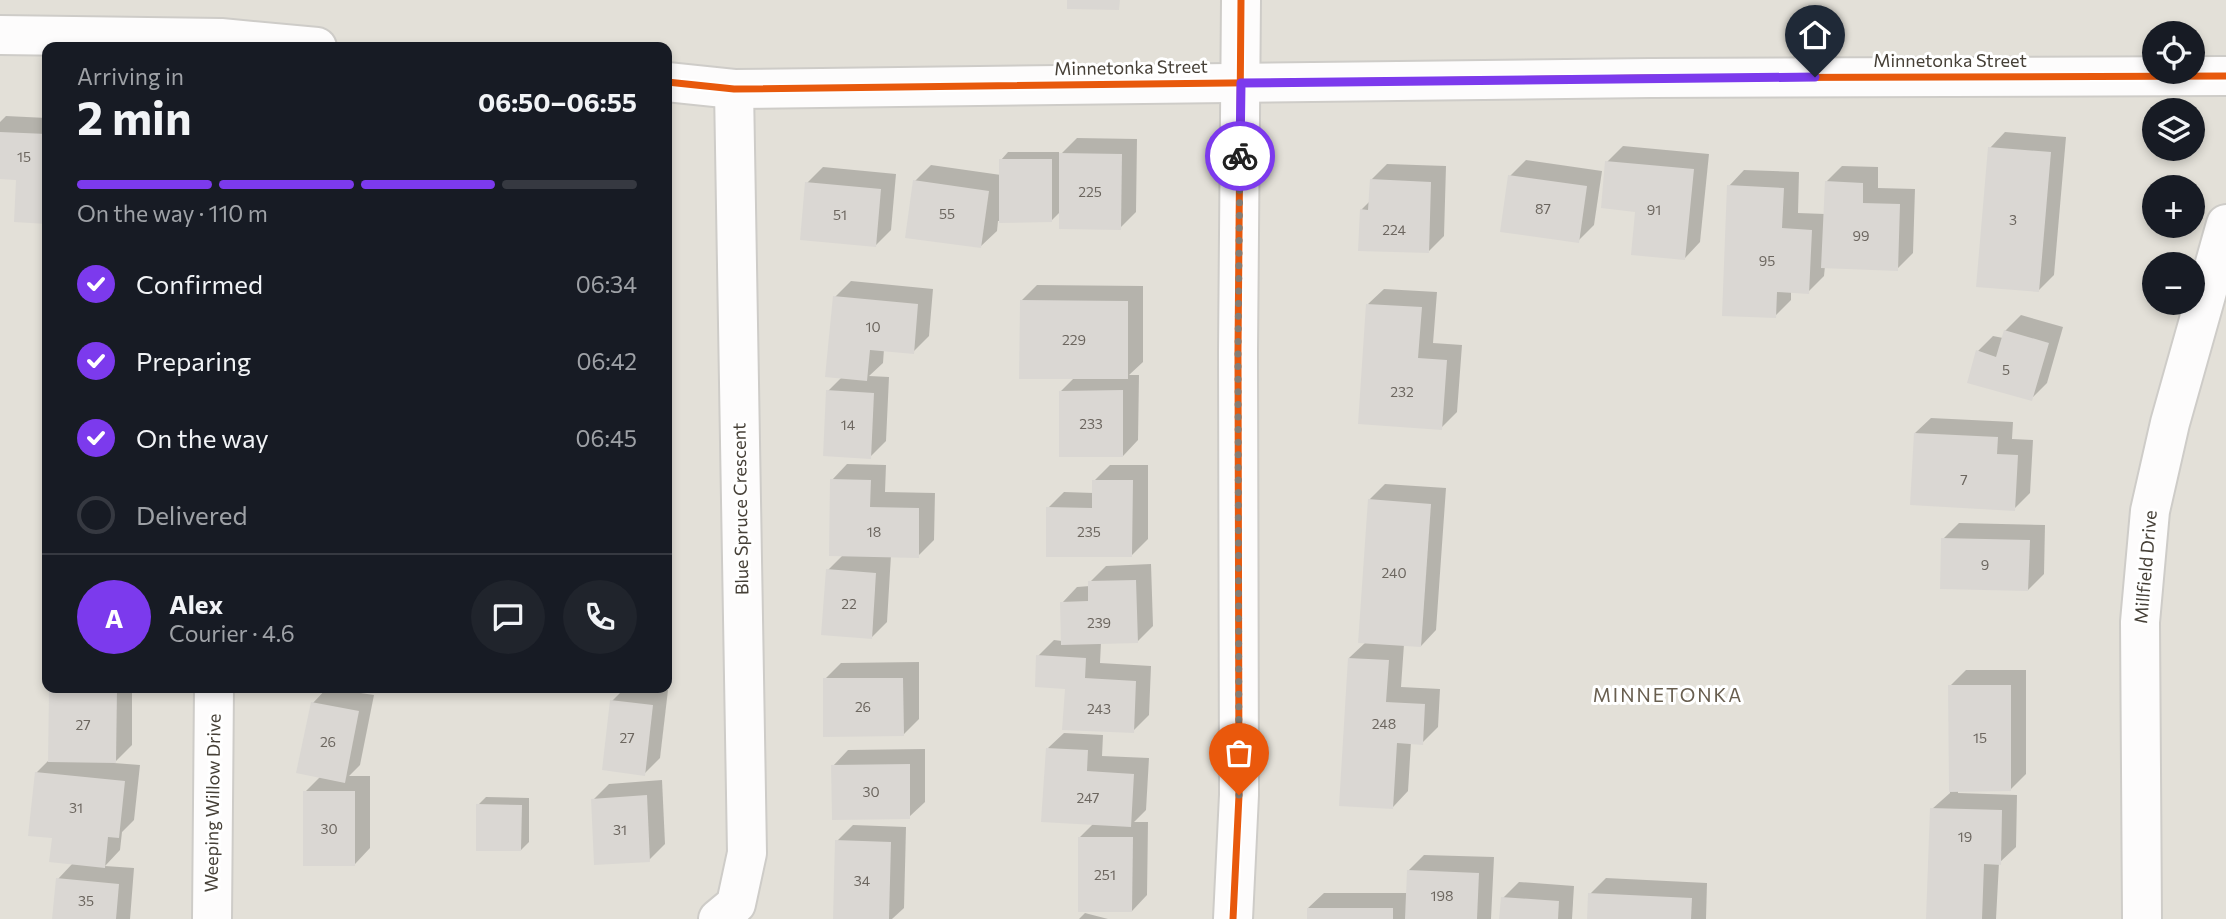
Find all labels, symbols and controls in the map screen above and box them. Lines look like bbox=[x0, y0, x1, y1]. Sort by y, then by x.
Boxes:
pin bbox=[1785, 5, 1845, 77]
icon: home bbox=[1796, 16, 1834, 54]
map controls bbox=[2142, 21, 2205, 315]
button: locate bbox=[2142, 21, 2205, 84]
street label: Minnetonka Street bbox=[1873, 49, 2027, 71]
street label: Minnetonka Street bbox=[1054, 55, 1208, 79]
text: Arriving in bbox=[77, 62, 184, 90]
text: 06:50–06:55 bbox=[478, 86, 637, 117]
text: 2 min bbox=[77, 88, 192, 144]
button: layers bbox=[2142, 98, 2205, 161]
courier bbox=[1205, 121, 1275, 191]
icon: bike bbox=[1221, 137, 1259, 175]
house number: 15 bbox=[17, 148, 31, 165]
button: + bbox=[2142, 175, 2205, 238]
house number: 225 bbox=[1078, 183, 1102, 200]
text: On the way · 110 m bbox=[77, 199, 268, 227]
house number: 87 bbox=[1535, 200, 1551, 217]
house number: 91 bbox=[1647, 201, 1661, 218]
house number: 55 bbox=[939, 205, 955, 222]
house number: 51 bbox=[833, 206, 847, 223]
house number: 3 bbox=[2009, 211, 2017, 228]
house number: 224 bbox=[1382, 221, 1406, 238]
house number: 99 bbox=[1853, 227, 1870, 244]
house number: 95 bbox=[1759, 252, 1775, 269]
button: − bbox=[2142, 252, 2205, 315]
icon: check bbox=[77, 265, 115, 303]
text: Confirmed bbox=[136, 268, 263, 299]
text: 06:34 bbox=[576, 270, 637, 298]
house number: 10 bbox=[865, 318, 881, 335]
house number: 229 bbox=[1062, 331, 1086, 348]
icon: check bbox=[77, 342, 115, 380]
text: Preparing bbox=[136, 345, 251, 376]
text: 06:42 bbox=[576, 347, 637, 375]
house number: 5 bbox=[2002, 361, 2010, 378]
house number: 232 bbox=[1390, 383, 1414, 400]
house number: 233 bbox=[1079, 415, 1103, 432]
house number: 14 bbox=[841, 416, 856, 433]
icon: check bbox=[77, 419, 115, 457]
text: On the way bbox=[136, 422, 269, 453]
street label: Blue Spruce Crescent bbox=[727, 423, 753, 595]
text: 06:45 bbox=[576, 424, 637, 452]
house number: 7 bbox=[1960, 471, 1968, 488]
text: Delivered bbox=[136, 499, 247, 530]
street label: Millfield Drive bbox=[2129, 509, 2161, 625]
house number: 18 bbox=[867, 523, 881, 540]
house number: 235 bbox=[1077, 523, 1101, 540]
house number: 9 bbox=[1981, 556, 1989, 573]
house number: 240 bbox=[1381, 564, 1407, 581]
button: chat bbox=[471, 580, 545, 654]
button: phone bbox=[563, 580, 637, 654]
text: Alex bbox=[169, 588, 223, 619]
house number: 22 bbox=[841, 595, 857, 612]
text: A bbox=[105, 602, 123, 633]
house number: 239 bbox=[1087, 614, 1111, 631]
text: Courier · 4.6 bbox=[169, 619, 295, 647]
district label: MINNETONKA bbox=[1593, 683, 1743, 706]
house number: 26 bbox=[855, 698, 871, 715]
house number: 243 bbox=[1087, 700, 1111, 717]
street label: Weeping Willow Drive bbox=[199, 713, 225, 893]
house number: 248 bbox=[1372, 715, 1396, 732]
house number: 27 bbox=[75, 716, 91, 733]
pin bbox=[1209, 723, 1269, 795]
house number: 27 bbox=[619, 729, 635, 746]
house number: 15 bbox=[1973, 729, 1987, 746]
house number: 26 bbox=[320, 733, 336, 750]
icon: bag bbox=[1220, 734, 1258, 772]
house number: 30 bbox=[862, 783, 880, 800]
house number: 247 bbox=[1076, 789, 1100, 806]
house number: 31 bbox=[69, 799, 83, 816]
house number: 30 bbox=[320, 820, 338, 837]
house number: 31 bbox=[613, 821, 627, 838]
house number: 19 bbox=[1958, 828, 1972, 845]
house number: 251 bbox=[1094, 866, 1116, 883]
house number: 34 bbox=[854, 872, 871, 889]
house number: 198 bbox=[1431, 887, 1453, 904]
house number: 35 bbox=[78, 892, 94, 909]

